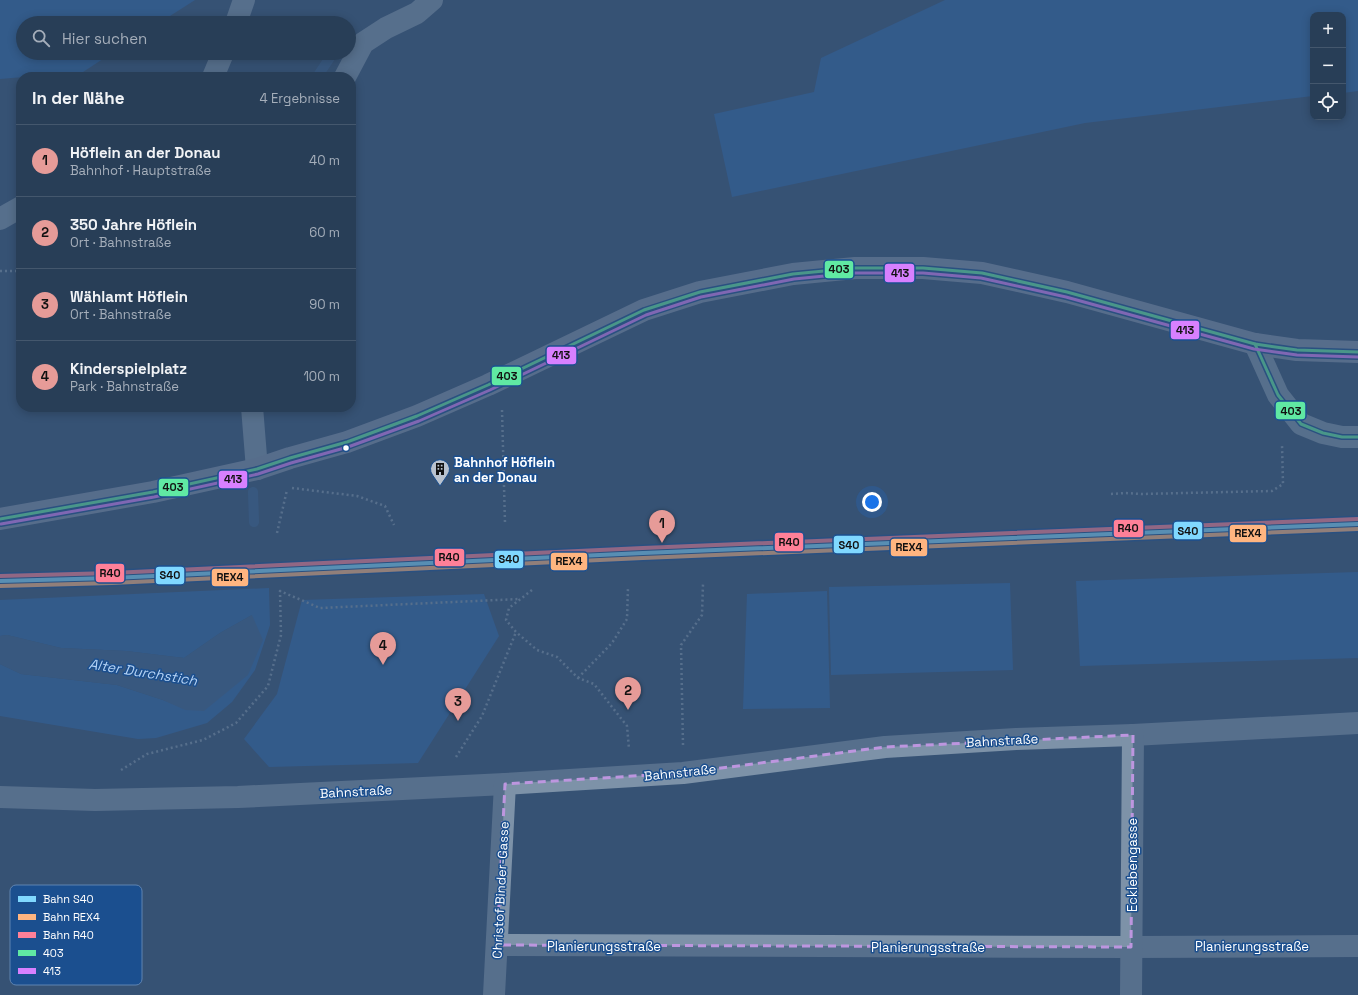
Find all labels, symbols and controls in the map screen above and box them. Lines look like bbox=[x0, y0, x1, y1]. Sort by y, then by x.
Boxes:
map controls bbox=[1310, 12, 1346, 120]
button: + bbox=[1310, 12, 1346, 48]
search box bbox=[16, 16, 356, 60]
icon: search bbox=[30, 27, 52, 49]
text: Hier suchen bbox=[62, 29, 147, 48]
button: − bbox=[1310, 48, 1346, 84]
button: locate bbox=[1310, 84, 1346, 120]
text: In der Nähe bbox=[32, 87, 124, 109]
text: 4 Ergebnisse bbox=[260, 90, 340, 107]
text: Höflein an der Donau bbox=[70, 143, 220, 162]
text: 1 bbox=[42, 152, 48, 169]
text: 40 m bbox=[309, 152, 340, 169]
text: Bahnhof · Hauptstraße bbox=[70, 162, 211, 179]
text: 350 Jahre Höflein bbox=[70, 215, 197, 234]
text: 2 bbox=[41, 224, 49, 241]
text: 60 m bbox=[309, 224, 340, 241]
text: Ort · Bahnstraße bbox=[70, 234, 171, 251]
line badge: 403 bbox=[824, 260, 854, 279]
text: 403 bbox=[829, 262, 850, 276]
line badge: 413 bbox=[884, 263, 915, 283]
text: 413 bbox=[891, 266, 909, 280]
text: Wählamt Höflein bbox=[70, 287, 188, 306]
text: 3 bbox=[41, 296, 49, 313]
text: 90 m bbox=[309, 296, 340, 313]
text: Ort · Bahnstraße bbox=[70, 306, 171, 323]
line badge: 413 bbox=[1170, 320, 1200, 340]
text: 413 bbox=[1176, 323, 1194, 337]
line badge: 413 bbox=[546, 346, 577, 365]
text: 413 bbox=[552, 348, 570, 362]
text: Kinderspielplatz bbox=[70, 359, 187, 378]
line badge: 403 bbox=[491, 366, 522, 386]
text: 4 bbox=[41, 368, 49, 385]
text: 100 m bbox=[303, 368, 340, 385]
text: 403 bbox=[497, 369, 518, 383]
text: Park · Bahnstraße bbox=[70, 378, 179, 395]
line badge: 403 bbox=[1275, 401, 1306, 420]
text: 403 bbox=[1281, 404, 1302, 418]
unlabelled marker bbox=[341, 443, 351, 453]
place label: Bahnhof Höflein an der Donau bbox=[454, 454, 555, 486]
building icon: Bahnhof Höflein an der Donau bbox=[429, 458, 451, 486]
line badge: 413 bbox=[218, 470, 248, 489]
text: 413 bbox=[224, 472, 242, 486]
line badge: 403 bbox=[158, 478, 189, 497]
text: 403 bbox=[163, 480, 184, 494]
your location bbox=[862, 492, 882, 512]
pin: 1 bbox=[649, 510, 675, 543]
line badge: R40 bbox=[1113, 519, 1144, 538]
text: R40 bbox=[1117, 521, 1139, 535]
line badge: S40 bbox=[1173, 521, 1203, 540]
text: S40 bbox=[1178, 524, 1198, 538]
line badge: REX4 bbox=[1229, 524, 1267, 543]
text: REX4 bbox=[1234, 526, 1262, 540]
line badge: R40 bbox=[774, 532, 804, 552]
text: R40 bbox=[778, 535, 800, 549]
line badge: S40 bbox=[833, 535, 864, 554]
text: S40 bbox=[839, 538, 859, 552]
line badge: REX4 bbox=[890, 538, 928, 557]
text: REX4 bbox=[895, 540, 923, 554]
line badge: R40 bbox=[434, 548, 465, 567]
text: R40 bbox=[438, 550, 460, 564]
line badge: S40 bbox=[494, 550, 524, 569]
text: S40 bbox=[499, 552, 519, 566]
line badge: REX4 bbox=[550, 552, 588, 571]
text: REX4 bbox=[555, 554, 583, 568]
line badge: R40 bbox=[95, 563, 125, 583]
text: R40 bbox=[99, 566, 121, 580]
line badge: S40 bbox=[155, 566, 185, 585]
text: S40 bbox=[160, 568, 180, 582]
line badge: REX4 bbox=[211, 568, 249, 587]
text: REX4 bbox=[216, 570, 244, 584]
pin: 4 bbox=[370, 632, 396, 665]
water label: Alter Durchstich bbox=[88, 655, 199, 690]
pin: 2 bbox=[615, 677, 641, 710]
pin: 3 bbox=[445, 688, 471, 721]
street label: Bahnstraße bbox=[965, 730, 1039, 751]
street label: Bahnstraße bbox=[643, 760, 717, 785]
street label: Bahnstraße bbox=[319, 781, 393, 802]
street label: Ecklebengasse bbox=[1124, 818, 1141, 912]
street label: Christof Binder-Gasse bbox=[488, 821, 513, 959]
legend bbox=[10, 885, 142, 985]
text: Bahn S40 bbox=[43, 892, 94, 906]
text: Bahn REX4 bbox=[43, 910, 100, 924]
text: Bahn R40 bbox=[43, 928, 94, 942]
street label: Planierungsstraße bbox=[547, 938, 661, 955]
street label: Planierungsstraße bbox=[1195, 938, 1309, 955]
street label: Planierungsstraße bbox=[871, 939, 985, 956]
text: 403 bbox=[43, 946, 64, 960]
text: 413 bbox=[43, 964, 61, 978]

